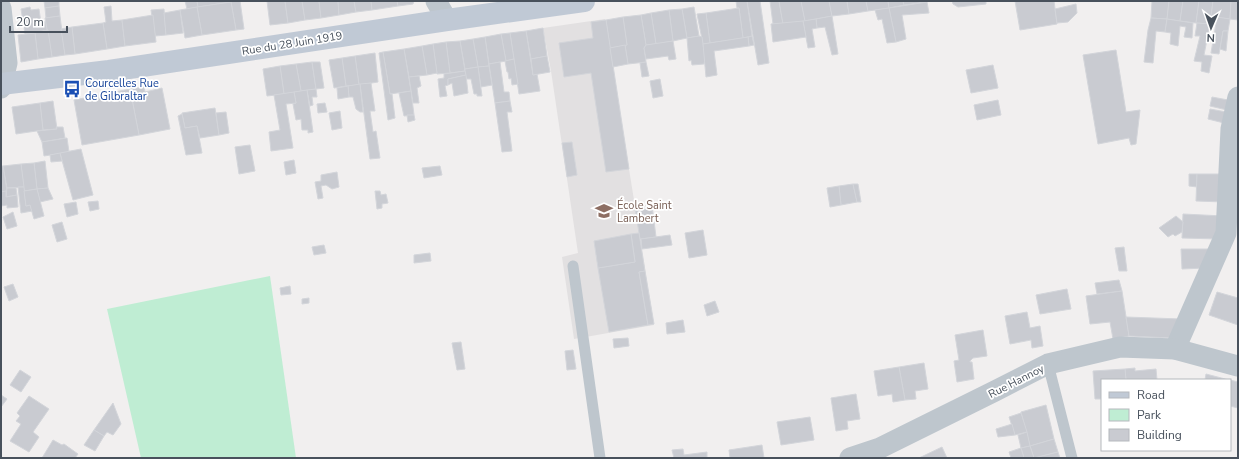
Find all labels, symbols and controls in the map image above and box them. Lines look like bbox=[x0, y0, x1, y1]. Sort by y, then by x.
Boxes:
scale bar bbox=[10, 8, 67, 34]
north arrow bbox=[1191, 8, 1231, 48]
text: 20 m bbox=[16, 14, 44, 30]
street label: Rue du 28 Juin 1919 bbox=[241, 28, 343, 59]
text: N bbox=[1206, 30, 1215, 45]
place label: Courcelles Rue de Gilbraltar bbox=[85, 76, 159, 104]
bus stop icon: Courcelles Rue de Gilbraltar bbox=[62, 79, 82, 99]
place label: École Saint Lambert bbox=[617, 197, 672, 226]
school or university icon: École Saint Lambert bbox=[594, 201, 614, 221]
street label: Rue Hannoy bbox=[986, 361, 1047, 402]
legend bbox=[1101, 379, 1231, 451]
text: Road bbox=[1137, 387, 1165, 403]
text: Park bbox=[1137, 407, 1162, 423]
text: Building bbox=[1137, 427, 1182, 443]

